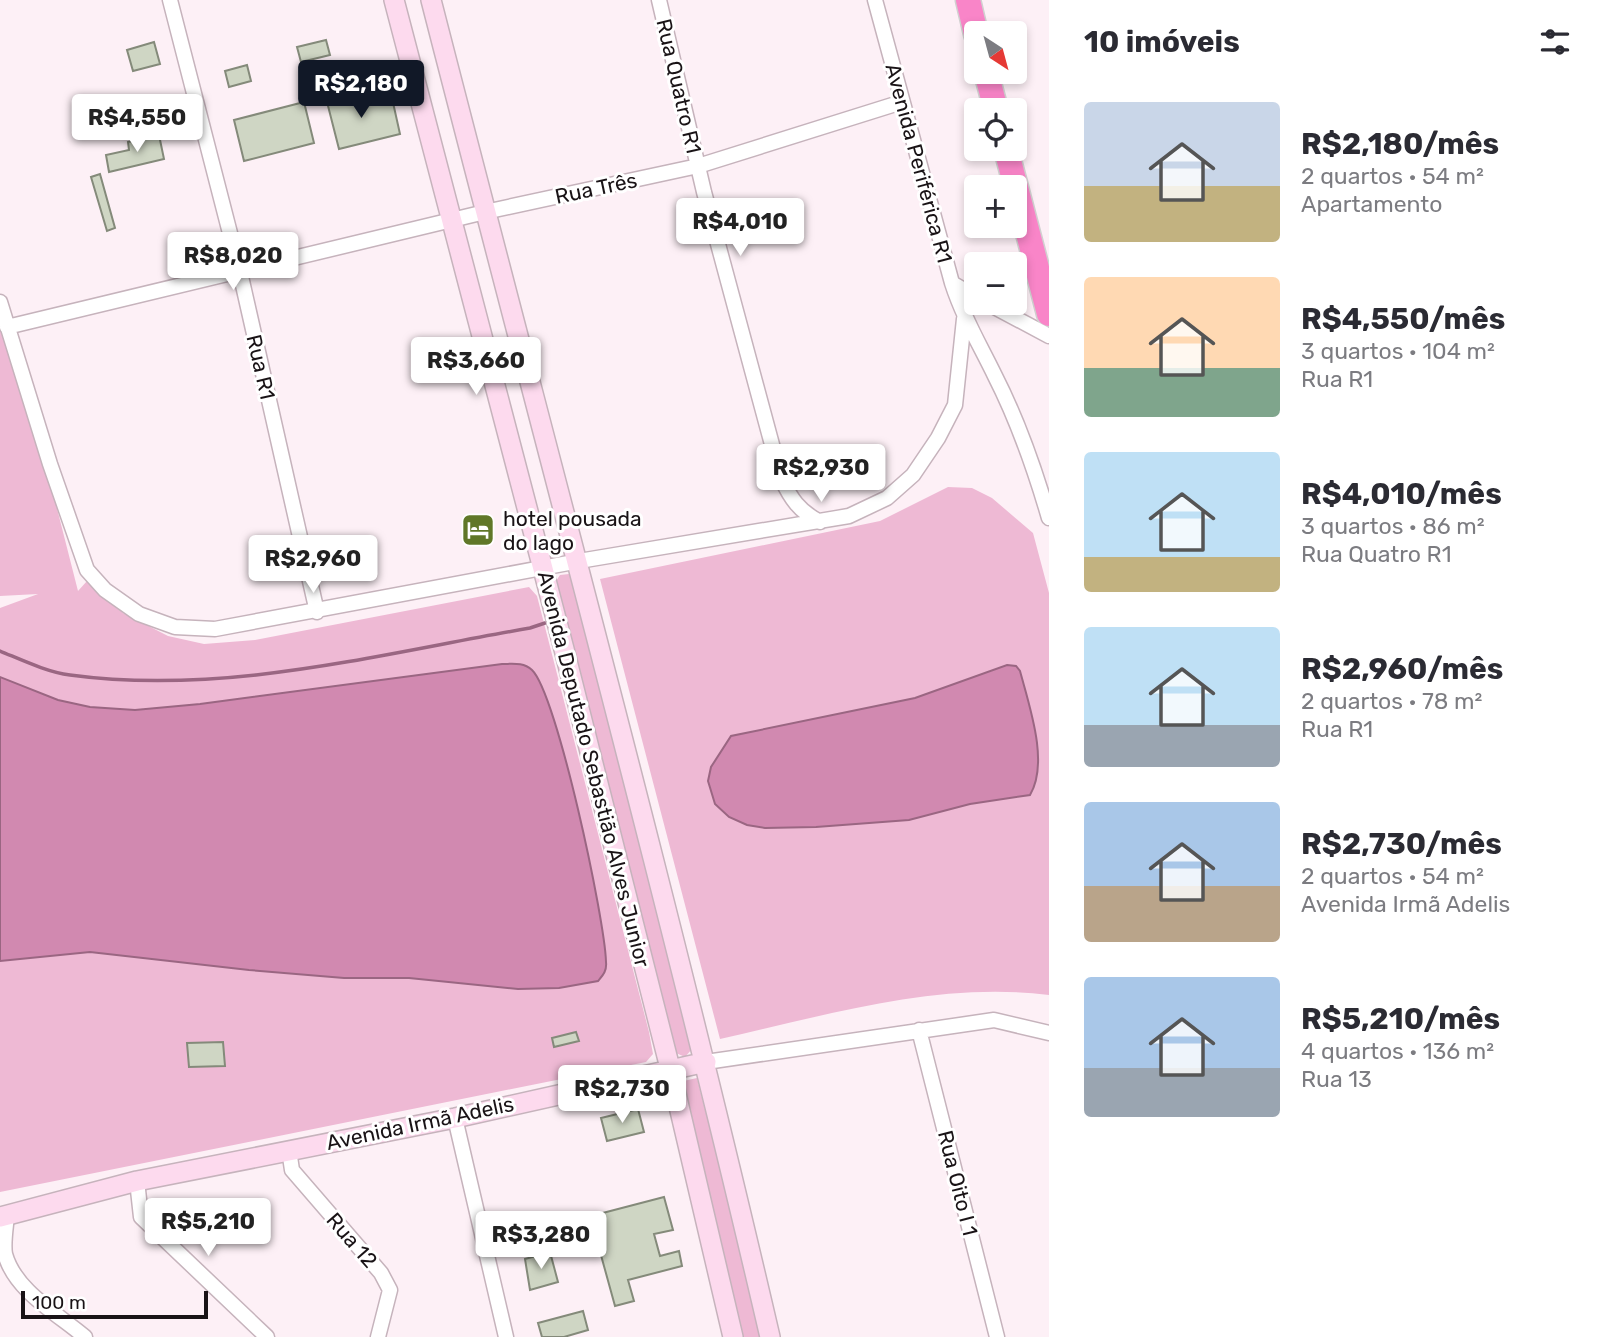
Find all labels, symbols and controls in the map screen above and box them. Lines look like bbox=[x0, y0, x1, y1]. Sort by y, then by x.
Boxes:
street label: Rua Quatro R1 bbox=[651, 16, 707, 156]
north arrow bbox=[964, 21, 1027, 84]
map controls bbox=[964, 21, 1027, 315]
icon: filters bbox=[1536, 23, 1574, 61]
text: 10 imóveis bbox=[1084, 24, 1240, 60]
pin: R$2,180 bbox=[296, 60, 426, 120]
street label: Avenida Periférica R1 bbox=[880, 61, 958, 265]
text: R$2,180 bbox=[314, 69, 408, 97]
pin: R$4,550 bbox=[72, 94, 202, 154]
button: locate bbox=[964, 98, 1027, 161]
text: R$4,550 bbox=[88, 103, 186, 131]
text: R$2,180/mês bbox=[1301, 126, 1499, 162]
icon: home bbox=[1140, 130, 1224, 214]
text: 2 quartos · 54 m² bbox=[1301, 162, 1484, 190]
street label: Rua Três bbox=[553, 167, 639, 209]
button: + bbox=[964, 175, 1027, 238]
text: Apartamento bbox=[1301, 190, 1443, 218]
pin: R$4,010 bbox=[675, 198, 805, 258]
text: R$4,010 bbox=[692, 207, 788, 235]
pin: R$8,020 bbox=[168, 232, 298, 292]
text: R$8,020 bbox=[183, 241, 283, 269]
button: − bbox=[964, 252, 1027, 315]
text: R$4,550/mês bbox=[1301, 301, 1505, 337]
icon: home bbox=[1140, 305, 1224, 389]
street label: Rua R1 bbox=[241, 332, 281, 402]
text: 3 quartos · 104 m² bbox=[1301, 337, 1495, 365]
pin: R$3,660 bbox=[411, 338, 541, 397]
text: R$3,660 bbox=[427, 346, 525, 374]
text: Rua R1 bbox=[1301, 365, 1373, 393]
pin: R$2,930 bbox=[756, 444, 886, 504]
text: R$2,930 bbox=[772, 453, 870, 481]
text: R$4,010/mês bbox=[1301, 476, 1502, 512]
icon: home bbox=[1140, 480, 1224, 564]
place label: hotel pousada do lago bbox=[503, 506, 642, 555]
hotel icon: hotel pousada do lago bbox=[459, 511, 497, 549]
text: 3 quartos · 86 m² bbox=[1301, 512, 1485, 540]
pin: R$2,960 bbox=[248, 536, 378, 595]
text: Rua Quatro R1 bbox=[1301, 540, 1452, 568]
text: R$2,960 bbox=[265, 544, 361, 572]
street label: Avenida Deputado Sebastião Alves Junior bbox=[533, 568, 655, 970]
text: R$2,960/mês bbox=[1301, 651, 1503, 687]
icon: home bbox=[1140, 655, 1224, 739]
text: 2 quartos · 78 m² bbox=[1301, 687, 1482, 715]
text: Rua R1 bbox=[1301, 715, 1373, 743]
text: R$2,730/mês bbox=[1301, 826, 1502, 862]
icon: home bbox=[1140, 830, 1224, 914]
text: 2 quartos · 54 m² bbox=[1301, 862, 1484, 890]
text: Avenida Irmã Adelis bbox=[1301, 890, 1510, 918]
text: R$5,210/mês bbox=[1301, 1001, 1500, 1037]
icon: home bbox=[1140, 1005, 1224, 1089]
text: 4 quartos · 136 m² bbox=[1301, 1037, 1494, 1065]
text: Rua 13 bbox=[1301, 1065, 1372, 1093]
pin: R$2,730 bbox=[557, 1066, 687, 1125]
text: R$2,730 bbox=[574, 1074, 670, 1102]
street label: Avenida Irmã Adelis bbox=[324, 1091, 516, 1155]
street label: Rua Oito I 1 bbox=[933, 1128, 983, 1238]
pin: R$5,210 bbox=[143, 1198, 273, 1258]
text: R$5,210 bbox=[161, 1207, 255, 1235]
street label: Rua 12 bbox=[321, 1207, 383, 1273]
pin: R$3,280 bbox=[476, 1212, 606, 1271]
text: R$3,280 bbox=[492, 1220, 590, 1248]
scale bar bbox=[21, 1288, 208, 1320]
text: 100 m bbox=[32, 1291, 86, 1314]

